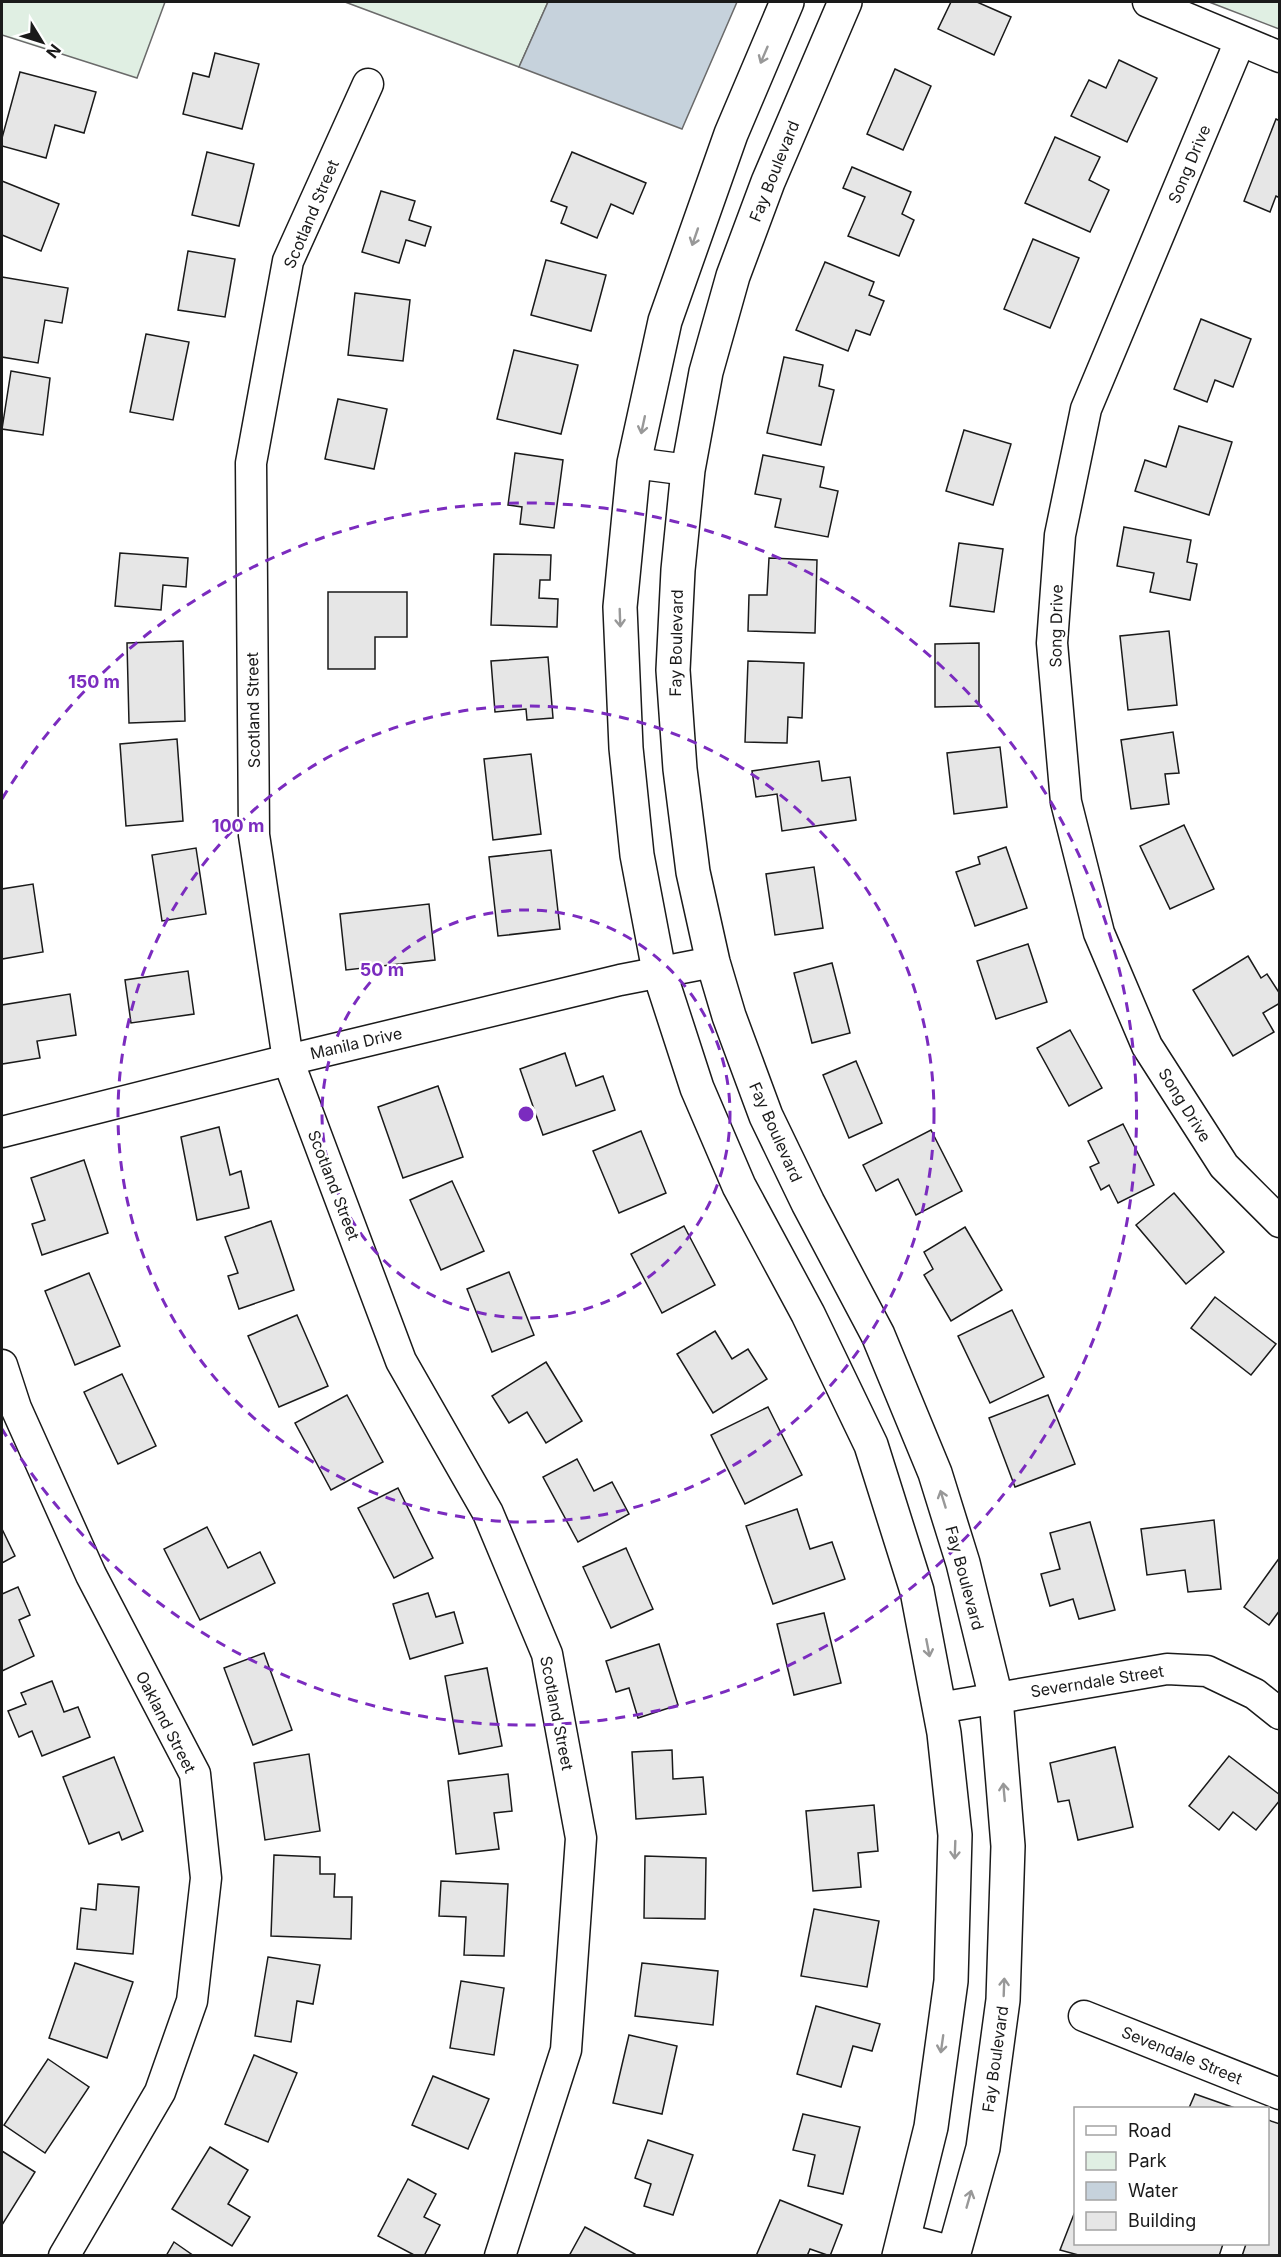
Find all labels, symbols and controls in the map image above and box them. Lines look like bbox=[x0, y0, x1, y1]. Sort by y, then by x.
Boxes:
north arrow bbox=[12, 12, 72, 72]
text: N bbox=[42, 40, 65, 62]
one-way arrow bbox=[758, 46, 770, 64]
street label: Fay Boulevard bbox=[745, 118, 803, 224]
street label: Song Drive bbox=[1164, 122, 1214, 206]
street label: Scotland Street bbox=[279, 157, 343, 271]
one-way arrow bbox=[688, 227, 699, 246]
one-way arrow bbox=[636, 415, 648, 434]
street label: Song Drive bbox=[1045, 584, 1067, 668]
street label: Fay Boulevard bbox=[665, 589, 687, 697]
one-way arrow bbox=[615, 608, 626, 628]
street label: Scotland Street bbox=[242, 652, 264, 768]
text: 150 m bbox=[68, 671, 120, 692]
text: 100 m bbox=[212, 815, 264, 836]
text: 50 m bbox=[360, 959, 404, 980]
street label: Manila Drive bbox=[308, 1023, 404, 1063]
street label: Song Drive bbox=[1154, 1064, 1216, 1146]
street label: Fay Boulevard bbox=[745, 1079, 807, 1185]
centre of rings bbox=[516, 1104, 536, 1124]
street label: Scotland Street bbox=[304, 1127, 364, 1243]
one-way arrow bbox=[937, 1490, 948, 1509]
street label: Fay Boulevard bbox=[941, 1524, 989, 1632]
one-way arrow bbox=[923, 1638, 934, 1658]
street label: Scotland Street bbox=[536, 1654, 578, 1772]
street label: Severndale Street bbox=[1029, 1661, 1165, 1701]
street label: Oakland Street bbox=[132, 1668, 200, 1776]
one-way arrow bbox=[998, 1782, 1009, 1802]
one-way arrow bbox=[949, 1839, 961, 1859]
one-way arrow bbox=[998, 1977, 1010, 1997]
street label: Fay Boulevard bbox=[978, 2005, 1012, 2113]
street label: Sevendale Street bbox=[1119, 2022, 1245, 2088]
one-way arrow bbox=[937, 2034, 948, 2054]
legend bbox=[1074, 2107, 1269, 2245]
text: Road bbox=[1128, 2120, 1171, 2141]
text: Park bbox=[1128, 2150, 1167, 2171]
text: Water bbox=[1128, 2180, 1178, 2201]
one-way arrow bbox=[964, 2190, 975, 2209]
text: Building bbox=[1128, 2210, 1196, 2231]

